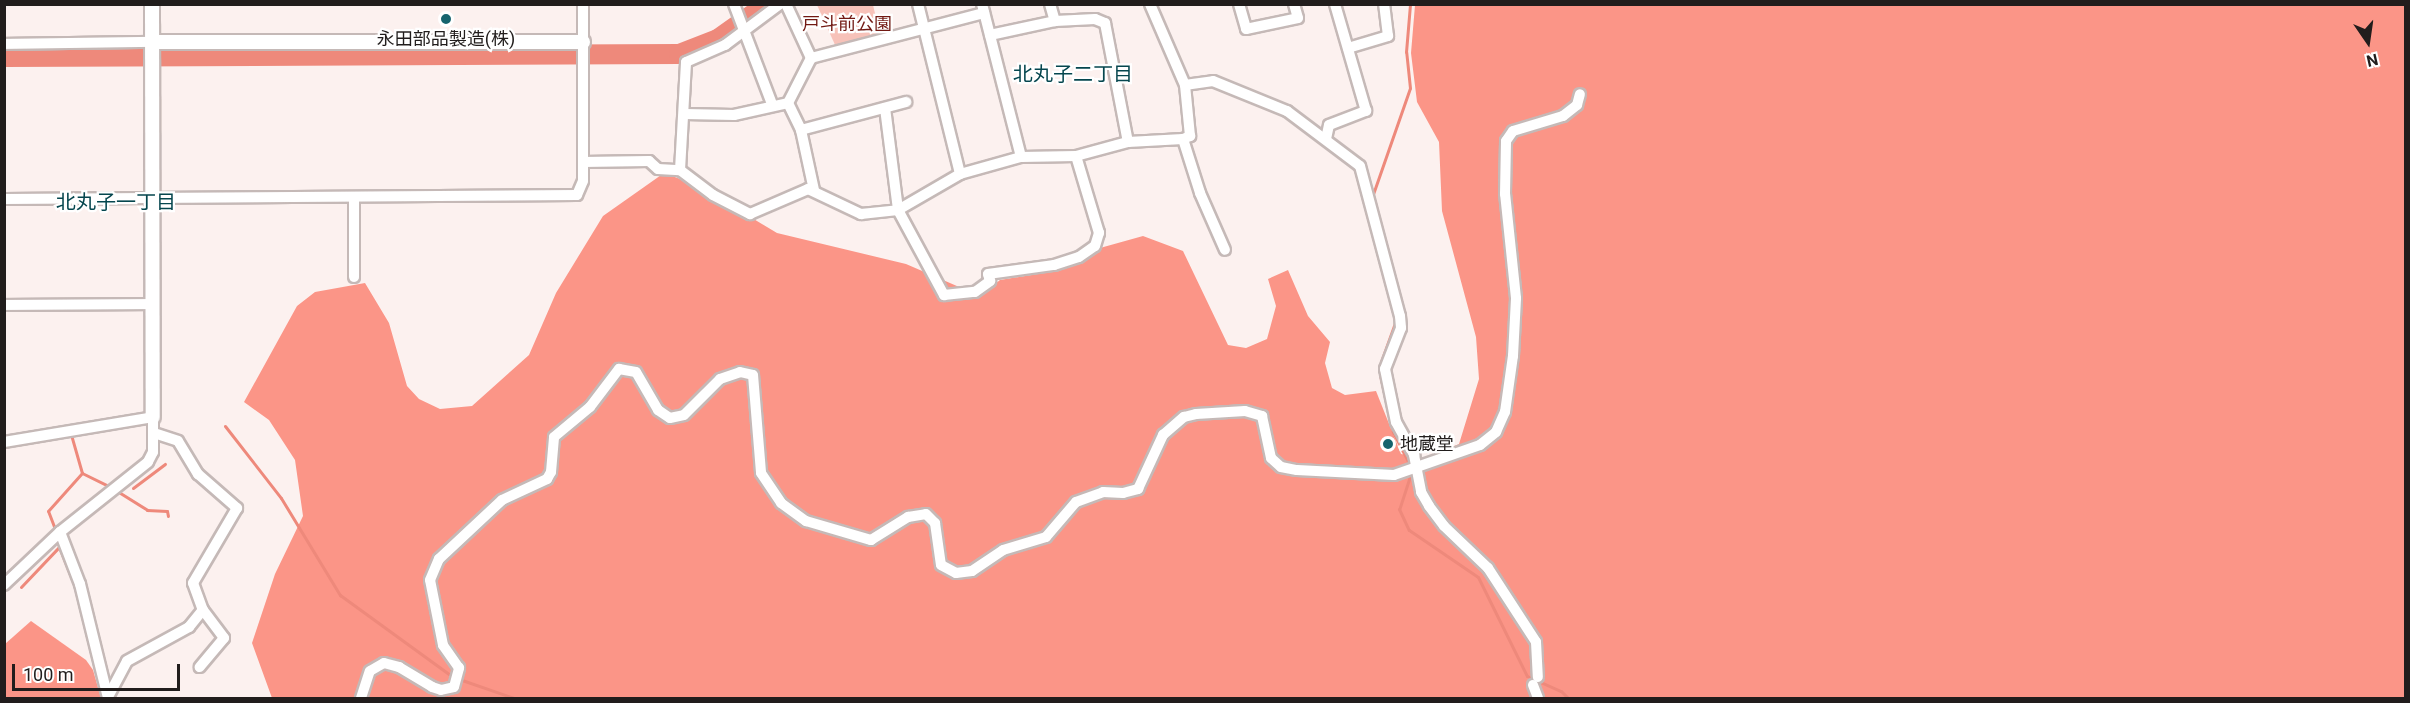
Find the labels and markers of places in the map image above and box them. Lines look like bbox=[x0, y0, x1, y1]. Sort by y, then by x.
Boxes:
marker: 永田部品製造(株) bbox=[439, 12, 453, 26]
place label: 永田部品製造(株) bbox=[377, 28, 515, 50]
place label: 地蔵堂 bbox=[1400, 433, 1454, 455]
marker: 地蔵堂 bbox=[1381, 437, 1395, 451]

